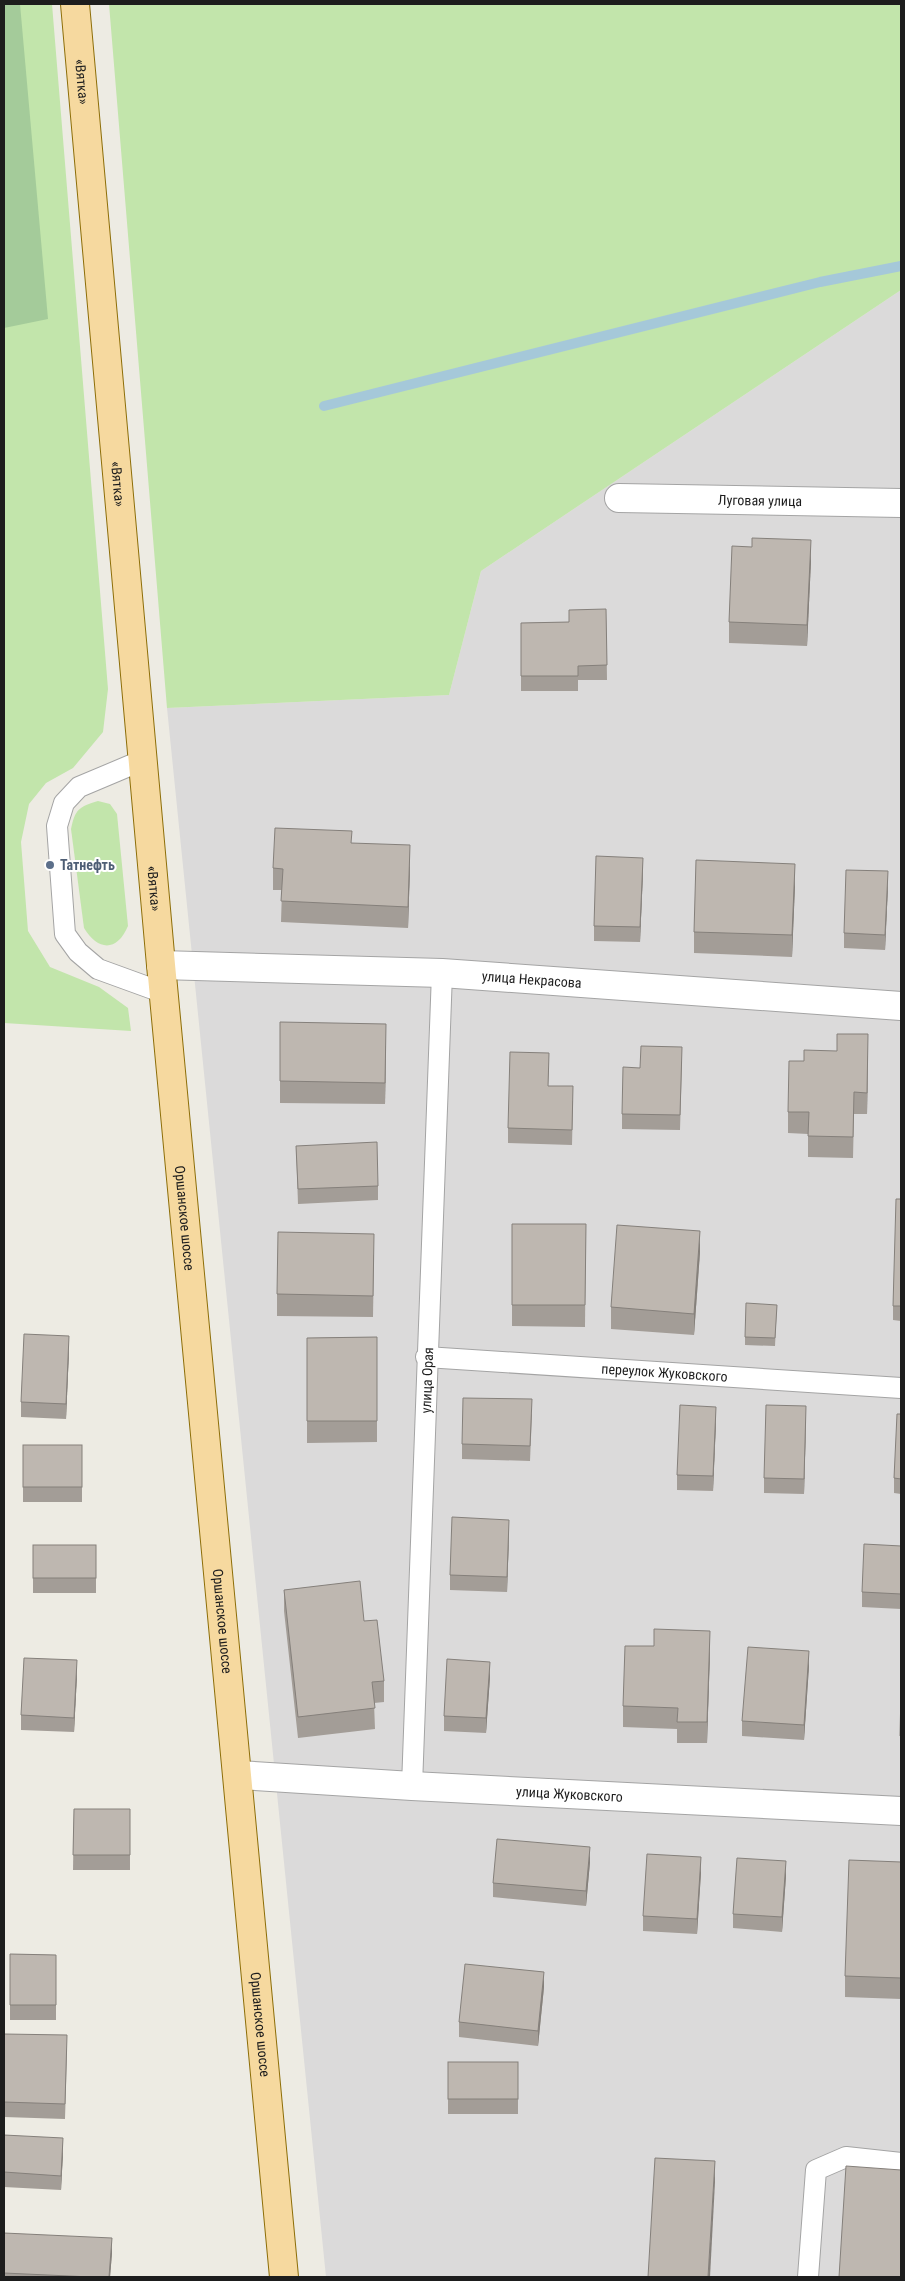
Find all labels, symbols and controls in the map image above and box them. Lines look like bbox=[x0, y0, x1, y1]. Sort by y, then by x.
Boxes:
street label: «Вятка» bbox=[72, 58, 92, 105]
street label: «Вятка» bbox=[108, 461, 128, 508]
street label: Луговая улица bbox=[718, 492, 802, 509]
place label: Татнефть bbox=[60, 857, 115, 873]
marker: Татнефть bbox=[44, 859, 56, 871]
street label: «Вятка» bbox=[144, 865, 164, 912]
street label: улица Некрасова bbox=[481, 968, 582, 991]
street label: Оршанское шоссе bbox=[172, 1165, 198, 1272]
street label: улица Орая bbox=[418, 1347, 436, 1414]
street label: переулок Жуковского bbox=[601, 1360, 728, 1385]
street label: Оршанское шоссе bbox=[210, 1568, 235, 1675]
street label: улица Жуковского bbox=[516, 1783, 623, 1805]
street label: Оршанское шоссе bbox=[247, 1971, 273, 2078]

